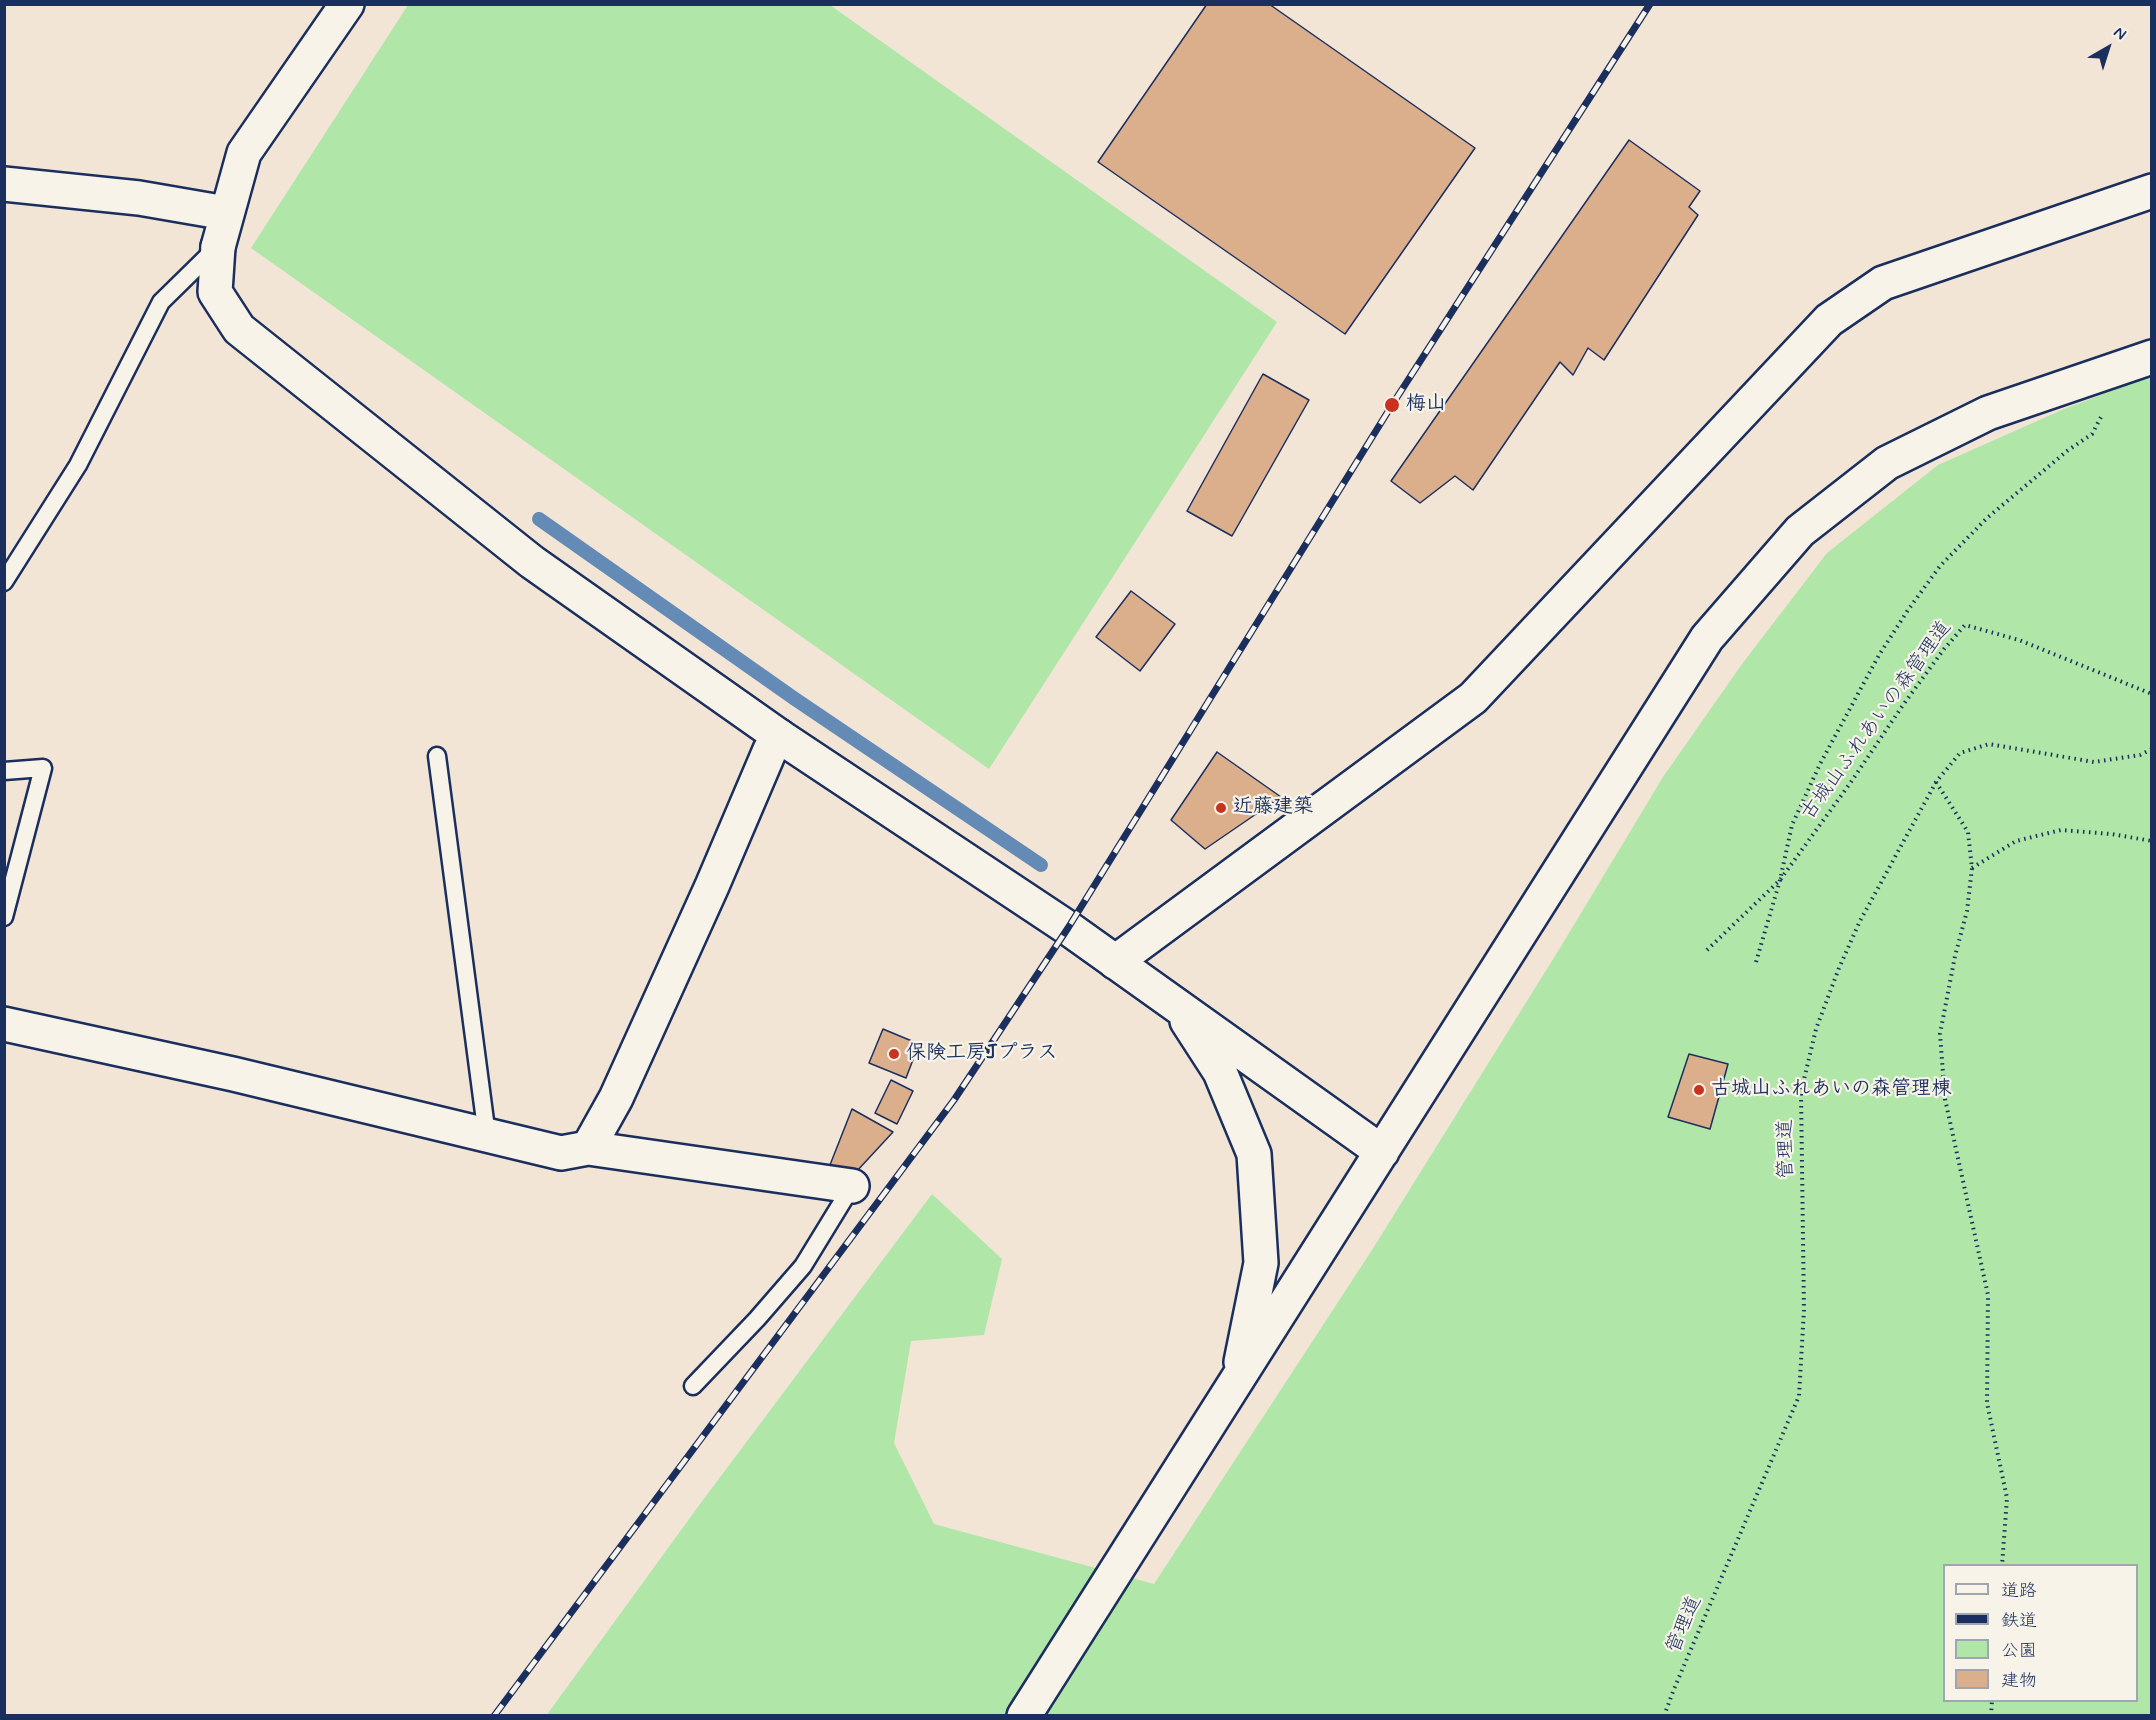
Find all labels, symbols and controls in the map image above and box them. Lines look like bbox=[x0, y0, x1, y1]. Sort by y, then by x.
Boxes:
north arrow bbox=[2078, 18, 2138, 78]
text: N bbox=[2109, 22, 2130, 45]
place label: 梅山 bbox=[1406, 393, 1446, 417]
marker: 梅山 bbox=[1383, 396, 1401, 414]
street label: 古城山ふれあいの森管理道 bbox=[1797, 617, 1957, 825]
place label: 近藤建築 bbox=[1233, 796, 1313, 820]
marker: 近藤建築 bbox=[1214, 801, 1228, 815]
place label: 保険工房Jプラス bbox=[906, 1042, 1058, 1066]
marker: 保険工房Jプラス bbox=[887, 1047, 901, 1061]
place label: 古城山ふれあいの森管理棟 bbox=[1711, 1078, 1951, 1102]
marker: 古城山ふれあいの森管理棟 bbox=[1692, 1083, 1706, 1097]
street label: 管理道 bbox=[1774, 1119, 1800, 1179]
legend bbox=[1943, 1564, 2138, 1702]
text: 道路 bbox=[2001, 1579, 2037, 1603]
street label: 管理道 bbox=[1662, 1593, 1708, 1657]
text: 鉄道 bbox=[2001, 1609, 2037, 1633]
text: 公園 bbox=[2001, 1639, 2037, 1663]
text: 建物 bbox=[2001, 1669, 2037, 1693]

